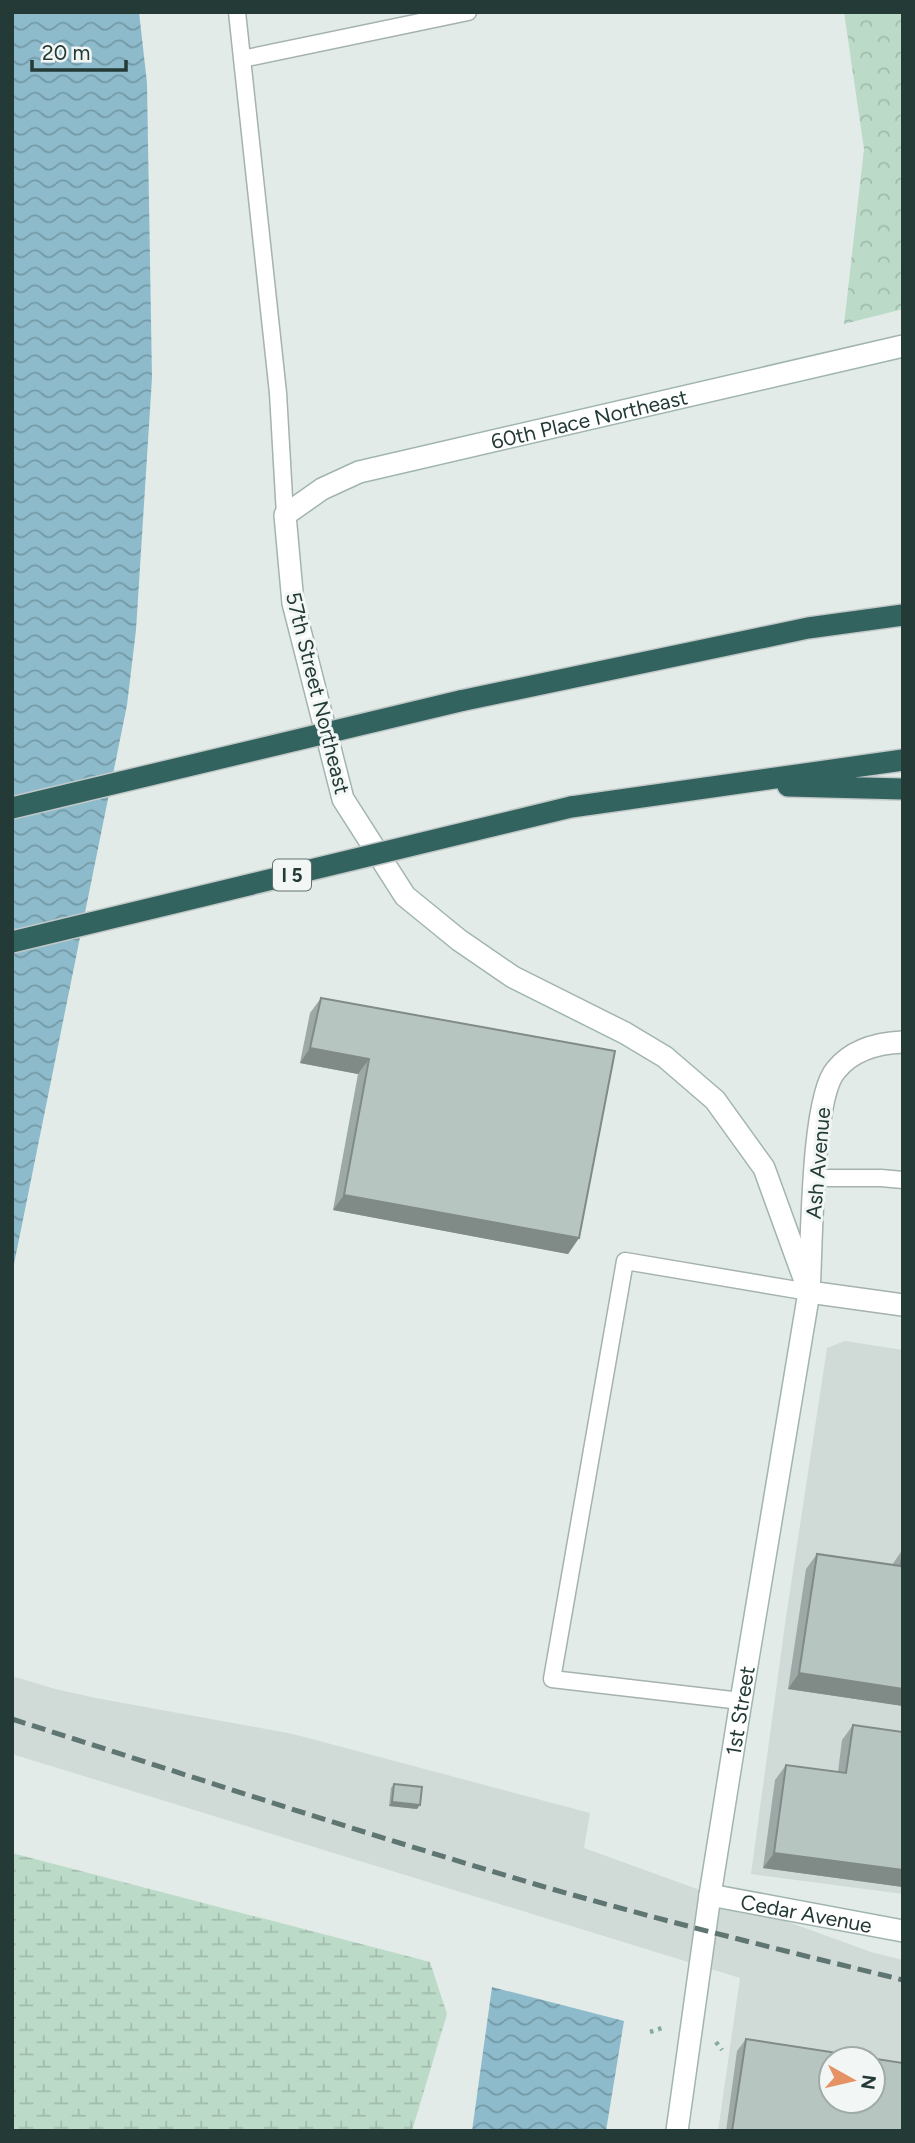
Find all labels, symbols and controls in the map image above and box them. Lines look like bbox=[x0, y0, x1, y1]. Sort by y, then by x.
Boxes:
scale bar bbox=[32, 28, 126, 72]
text: 20 m bbox=[42, 40, 90, 65]
street label: 60th Place Northeast bbox=[488, 384, 690, 454]
street label: 57th Street Northeast bbox=[281, 589, 355, 797]
road number: I 5 bbox=[273, 860, 311, 890]
street label: Ash Avenue bbox=[801, 1106, 835, 1220]
street label: 1st Street bbox=[720, 1664, 759, 1757]
street label: Cedar Avenue bbox=[739, 1888, 874, 1937]
north arrow bbox=[817, 2045, 887, 2115]
text: N bbox=[856, 2073, 881, 2091]

